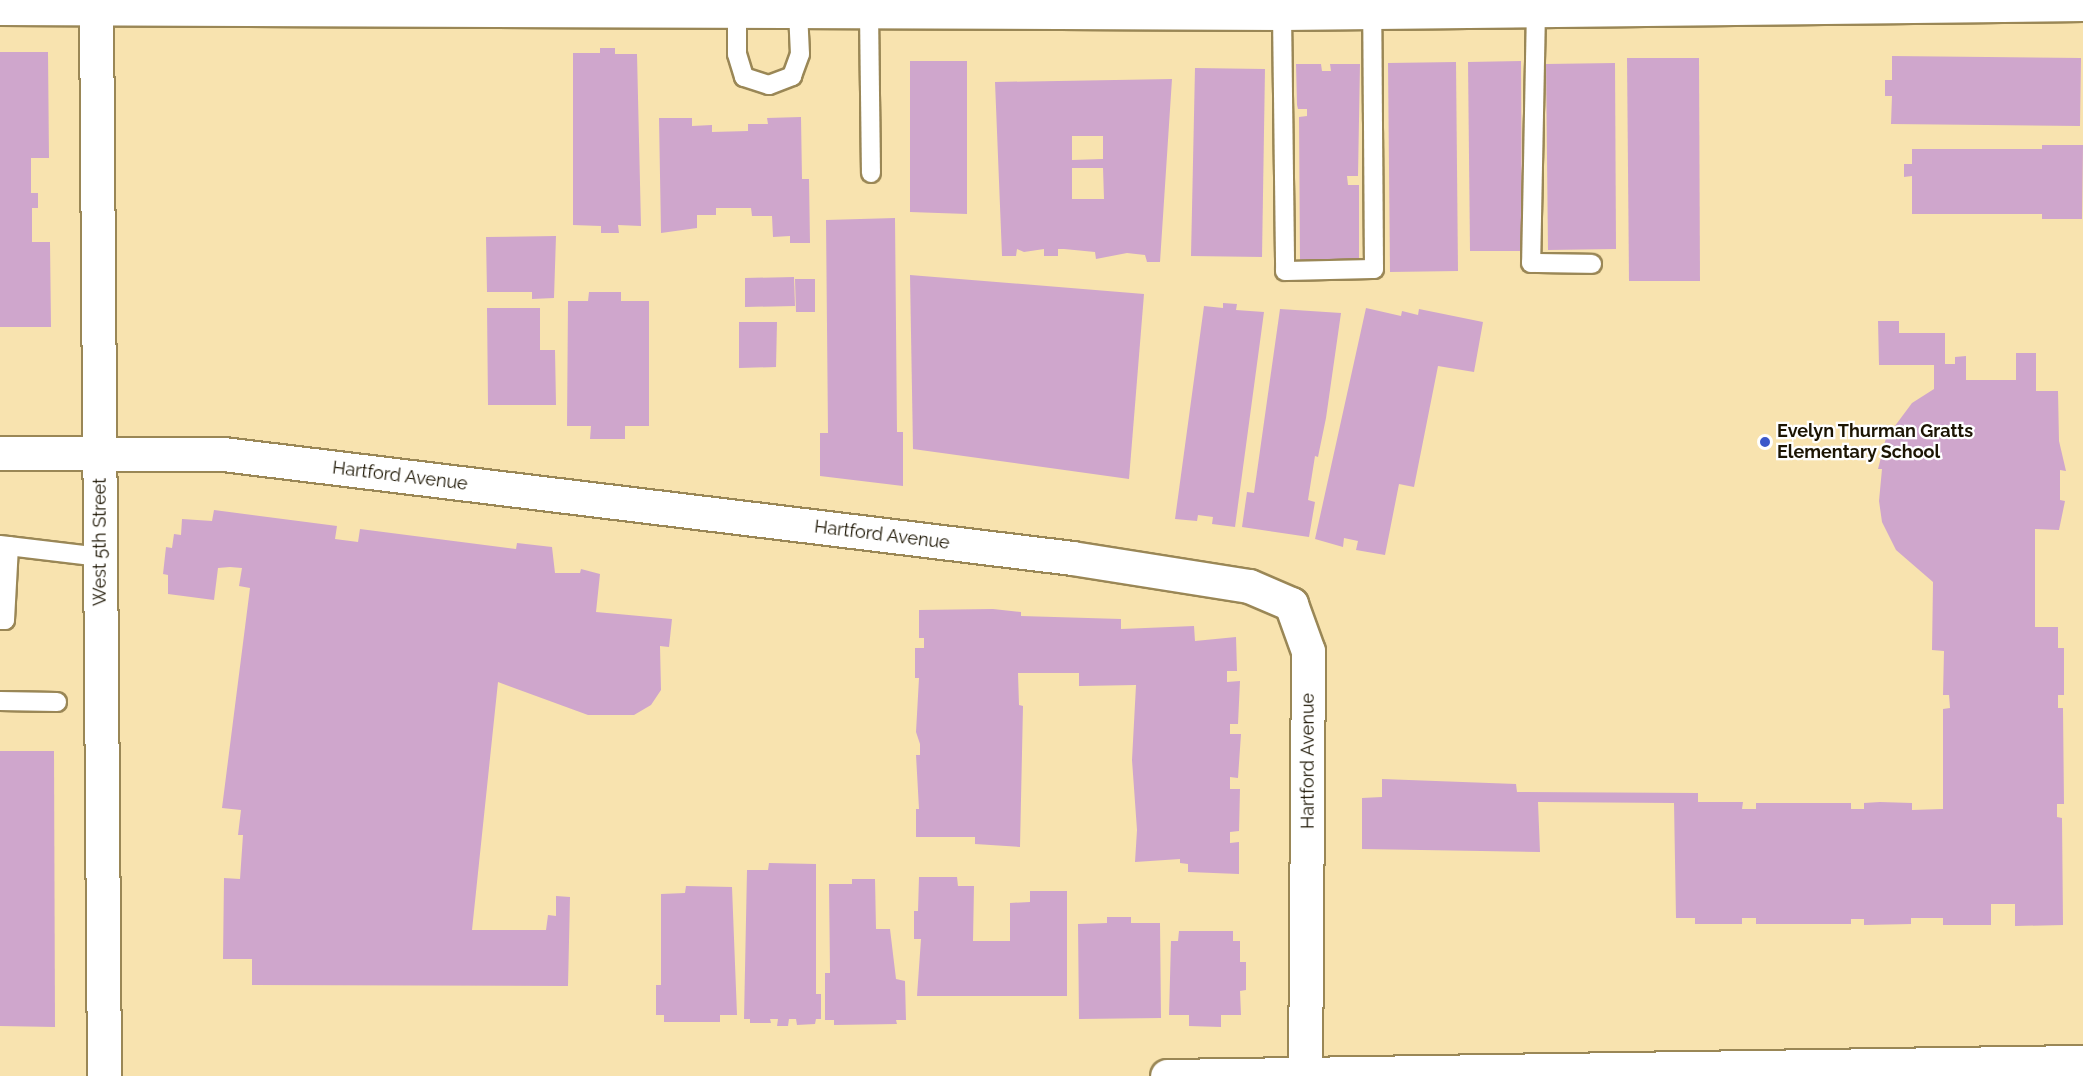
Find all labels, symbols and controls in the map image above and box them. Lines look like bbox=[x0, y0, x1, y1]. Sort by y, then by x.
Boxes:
place label: Evelyn Thurman Gratts Elementary School bbox=[1777, 421, 1974, 464]
marker: Evelyn Thurman Gratts Elementary School bbox=[1758, 435, 1772, 449]
street label: Hartford Avenue bbox=[331, 457, 469, 495]
street label: West 5th Street bbox=[89, 478, 111, 606]
street label: Hartford Avenue bbox=[813, 516, 951, 554]
street label: Hartford Avenue bbox=[1297, 693, 1319, 829]

